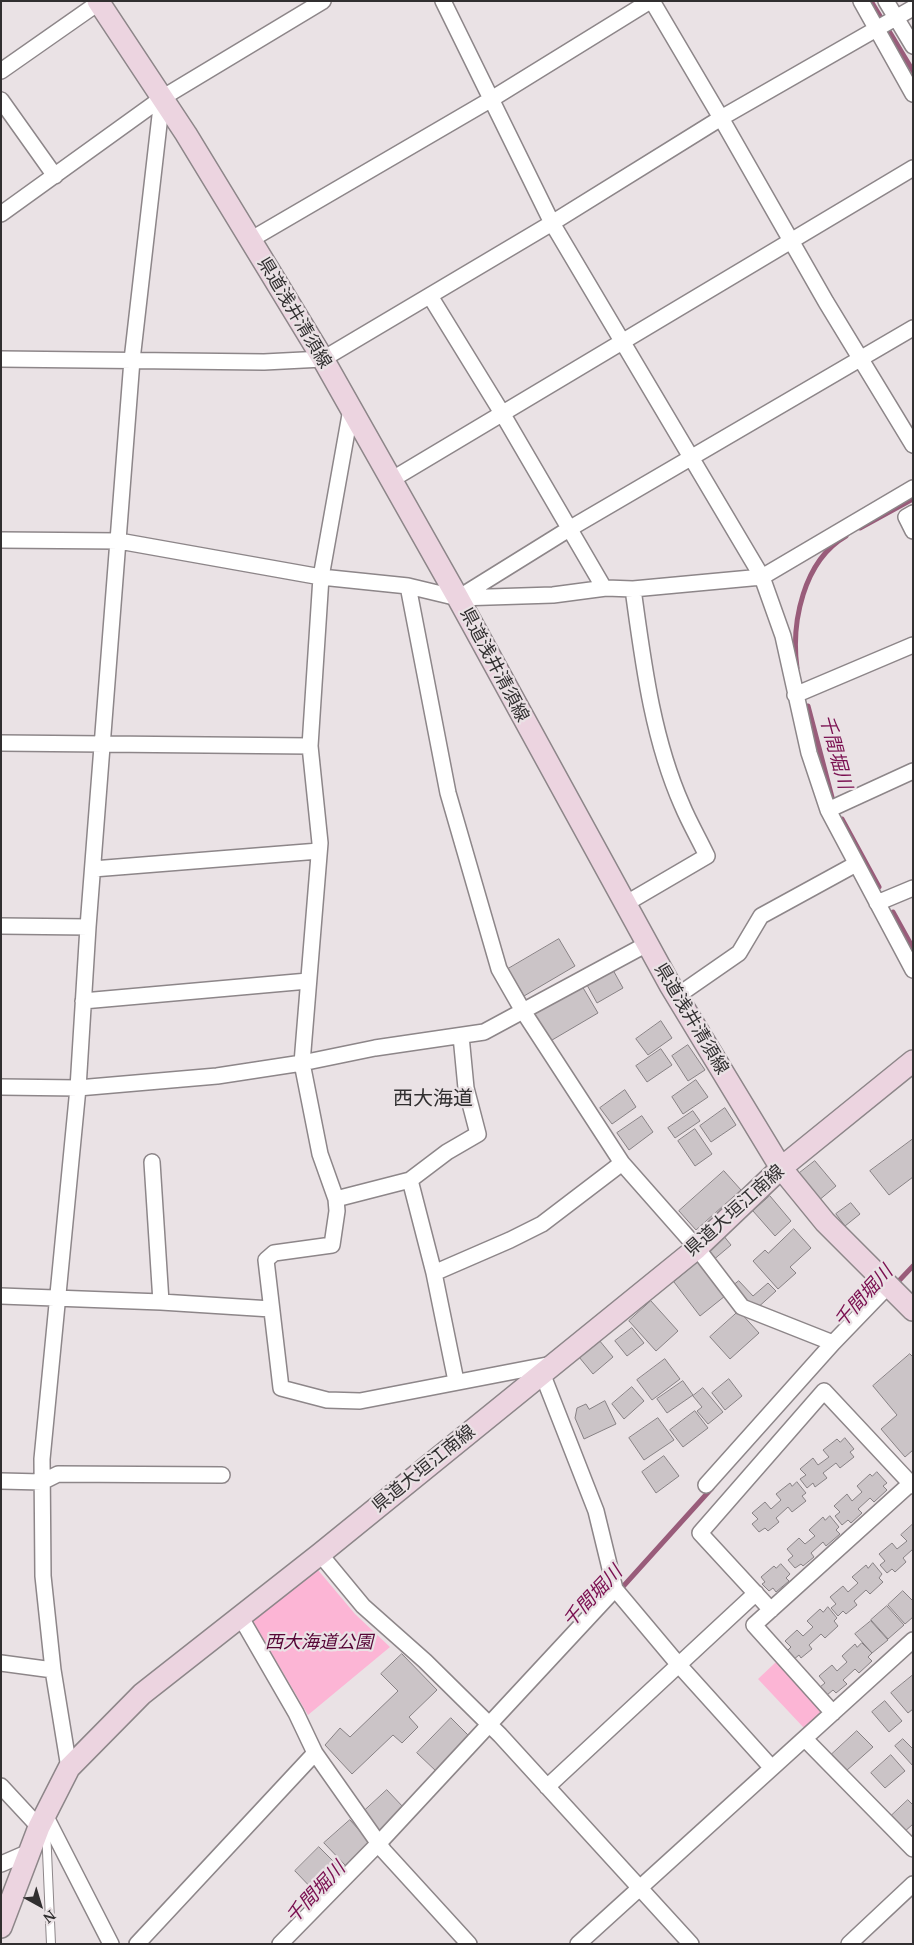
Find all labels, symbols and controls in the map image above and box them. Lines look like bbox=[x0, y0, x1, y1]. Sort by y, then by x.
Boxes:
street label: 県道浅井清須線 bbox=[252, 253, 336, 373]
street label: 県道浅井清須線 bbox=[455, 604, 533, 726]
water label: 千間堀川 bbox=[814, 712, 856, 792]
street label: 県道浅井清須線 bbox=[649, 959, 733, 1079]
district label: 西大海道 bbox=[393, 1087, 473, 1111]
street label: 県道大垣江南線 bbox=[681, 1161, 789, 1261]
water label: 千間堀川 bbox=[830, 1261, 898, 1333]
street label: 県道大垣江南線 bbox=[368, 1421, 480, 1517]
water label: 千間堀川 bbox=[559, 1561, 627, 1633]
park label: 西大海道公園 bbox=[265, 1632, 373, 1654]
water label: 千間堀川 bbox=[282, 1857, 350, 1929]
north arrow bbox=[15, 1880, 65, 1930]
text: N bbox=[39, 1906, 60, 1928]

